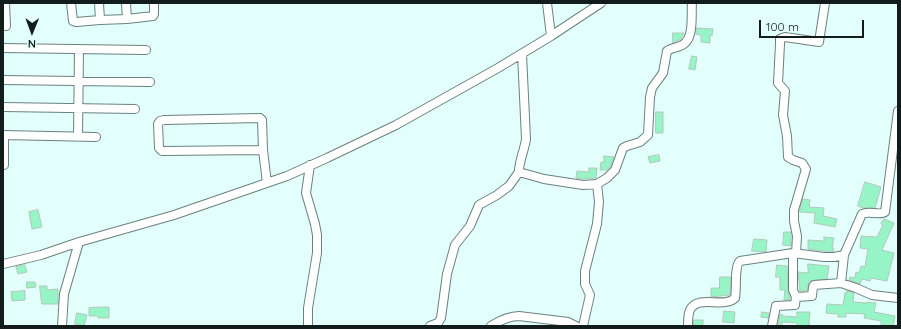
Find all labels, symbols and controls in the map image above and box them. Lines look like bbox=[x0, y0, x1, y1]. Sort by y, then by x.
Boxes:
north arrow bbox=[12, 12, 52, 52]
scale bar bbox=[761, 12, 866, 38]
text: 100 m bbox=[766, 19, 799, 34]
text: N bbox=[28, 37, 36, 51]

